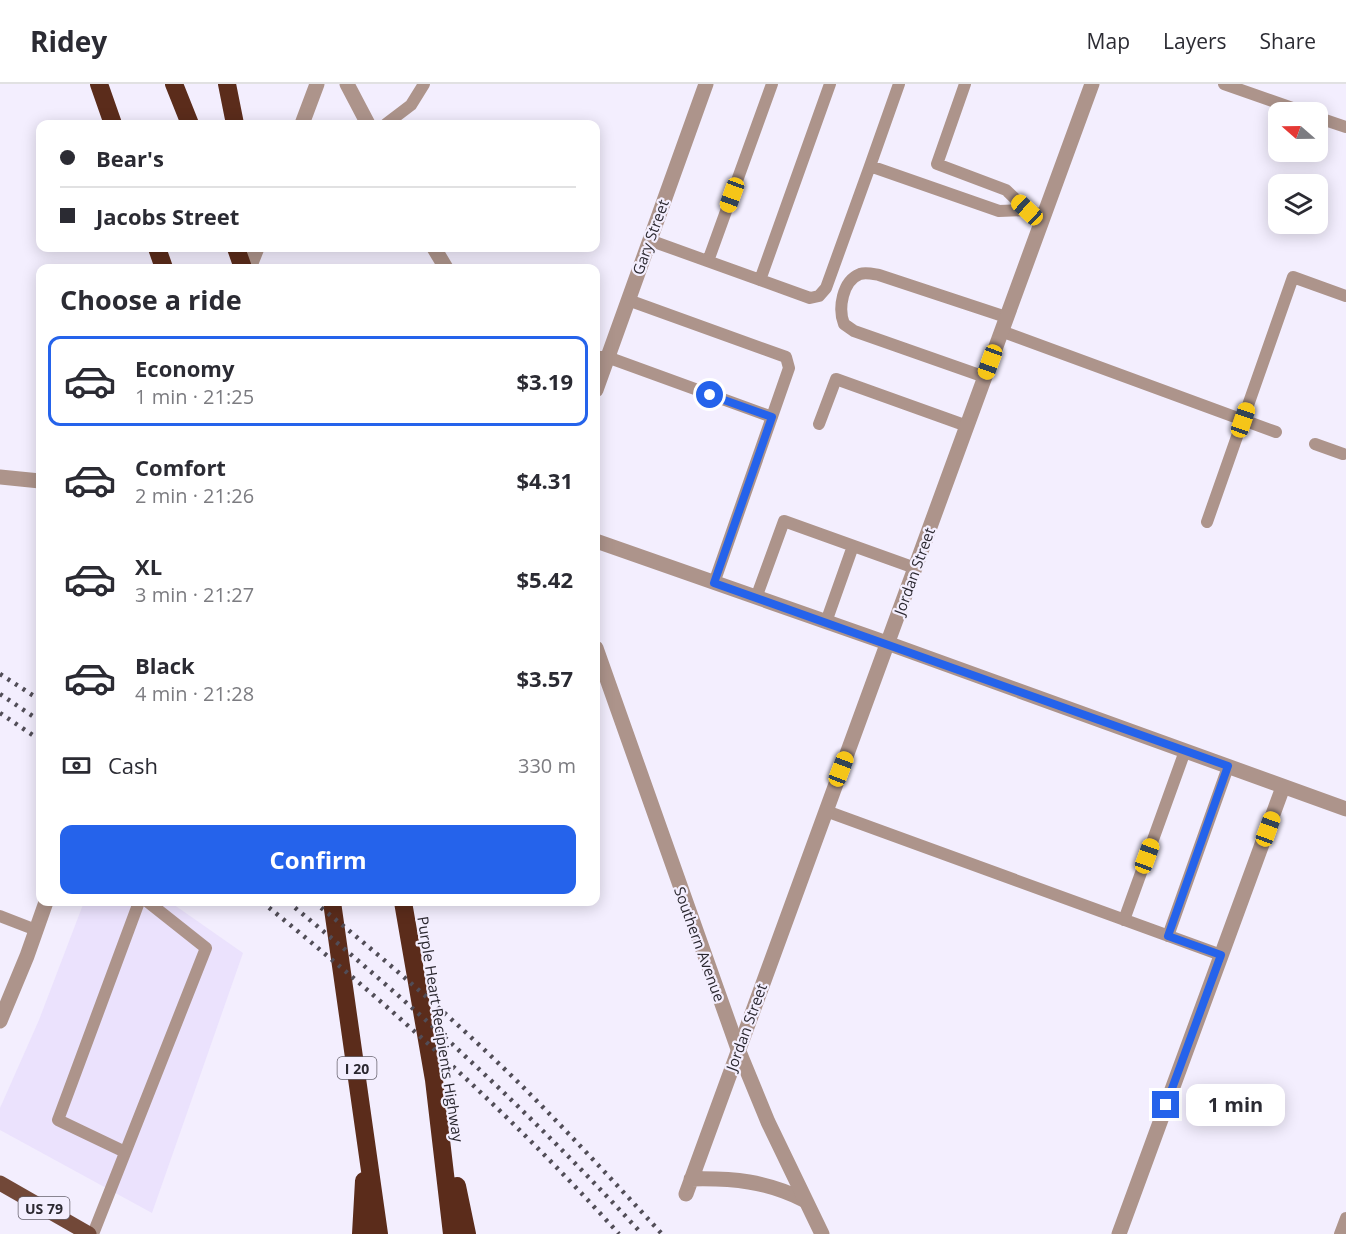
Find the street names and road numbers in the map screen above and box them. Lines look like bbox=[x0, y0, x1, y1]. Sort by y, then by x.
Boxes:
street label: Gary Street bbox=[627, 197, 673, 277]
street label: Jordan Street bbox=[888, 525, 939, 619]
street label: Southern Avenue bbox=[670, 884, 730, 1004]
street label: Purple Heart Recipients Highway bbox=[413, 915, 469, 1144]
street label: Jordan Street bbox=[720, 981, 771, 1075]
road number: I 20 bbox=[338, 1057, 376, 1079]
road number: US 79 bbox=[18, 1197, 70, 1219]

